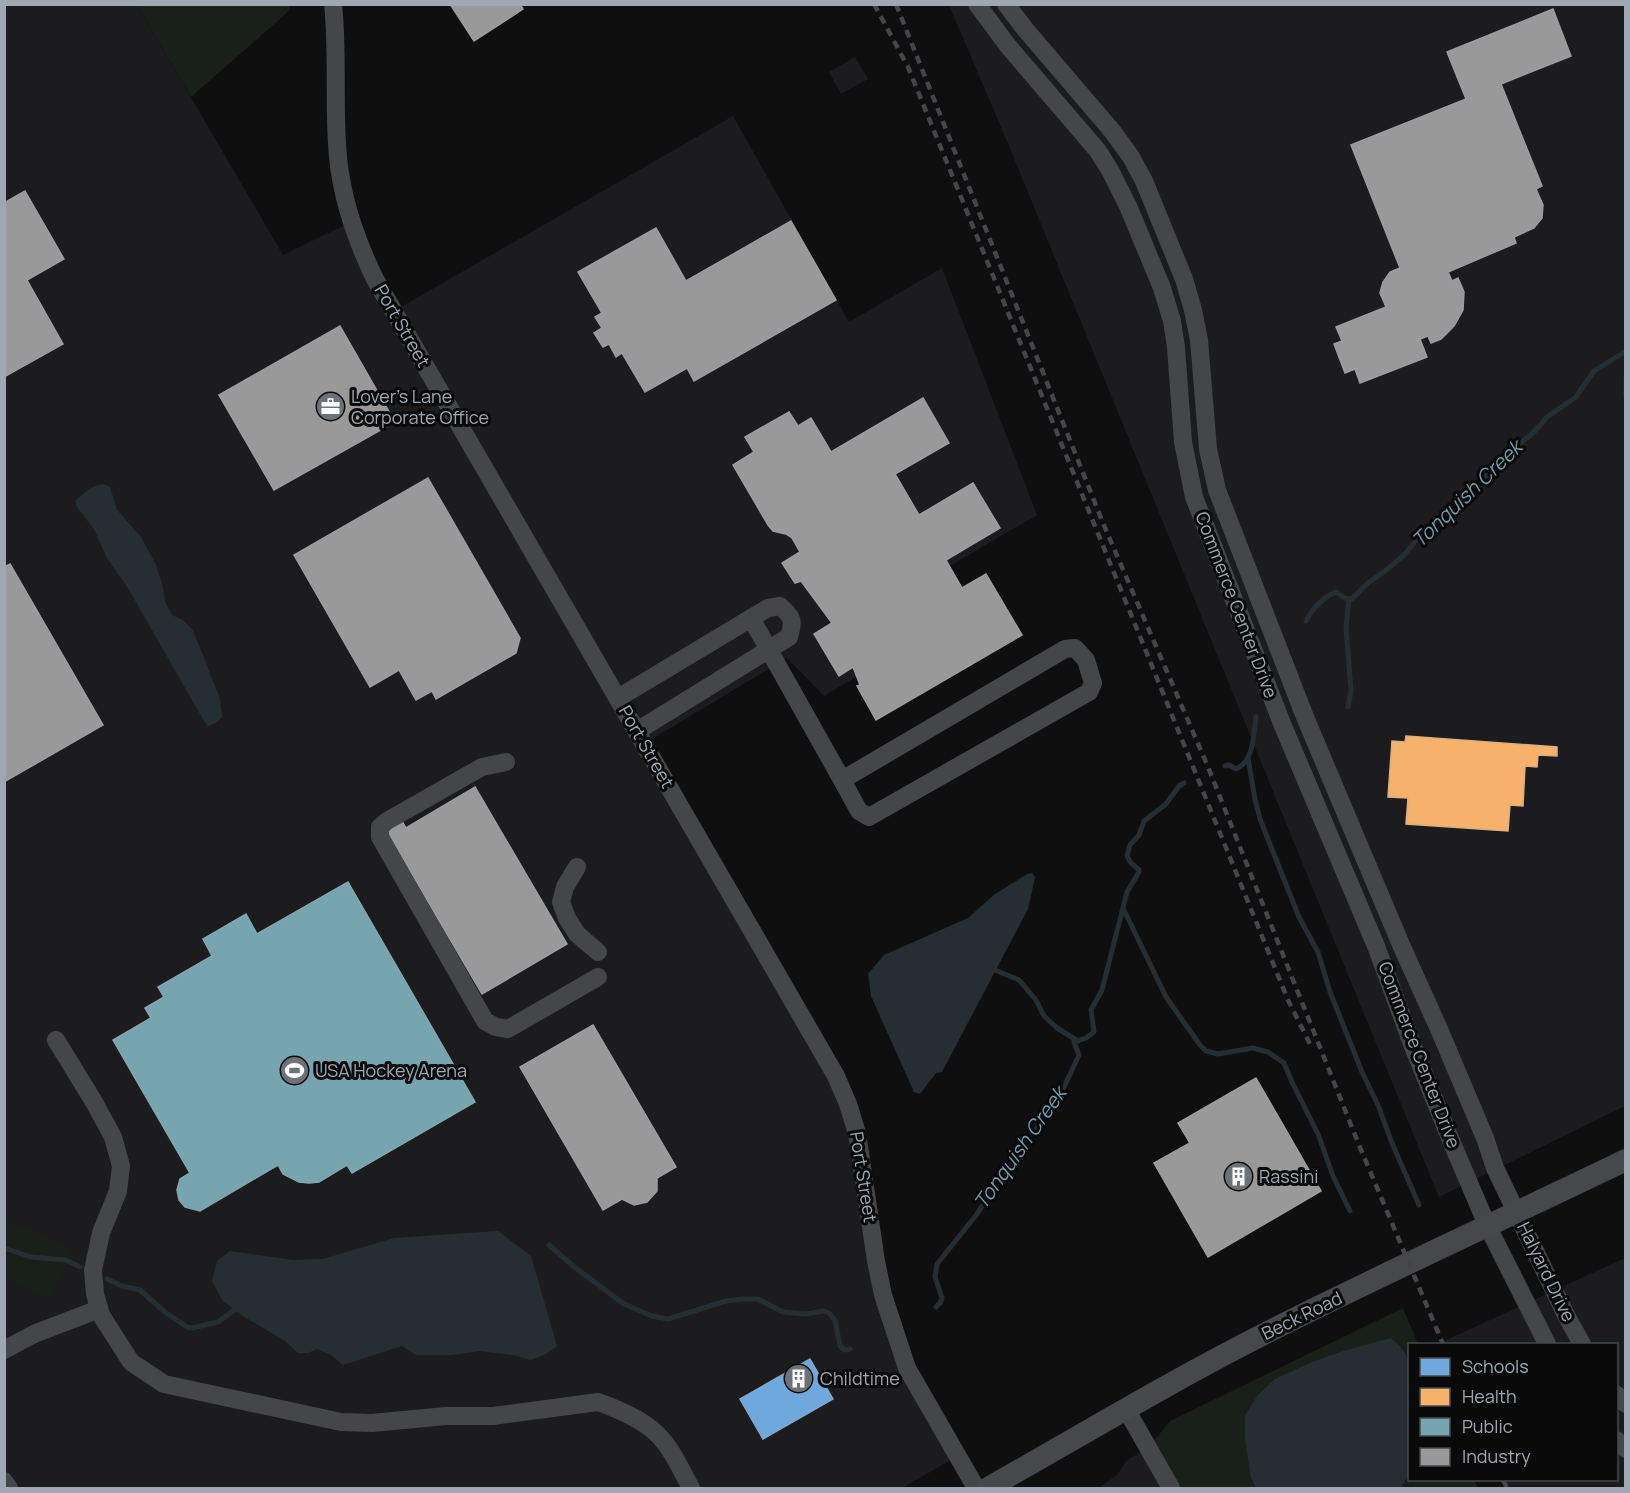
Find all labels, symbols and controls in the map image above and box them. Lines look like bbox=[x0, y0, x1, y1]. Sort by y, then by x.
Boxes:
street label: Port Street bbox=[370, 280, 436, 371]
place label: Lover's Lane Corporate Office bbox=[351, 384, 489, 429]
office icon: Lover's Lane Corporate Office bbox=[314, 391, 346, 423]
water label: Tonquish Creek bbox=[1406, 432, 1530, 553]
street label: Commerce Center Drive bbox=[1190, 508, 1284, 701]
street label: Port Street bbox=[614, 701, 680, 792]
street label: Commerce Center Drive bbox=[1373, 958, 1467, 1151]
sports icon: USA Hockey Arena bbox=[278, 1055, 310, 1087]
place label: USA Hockey Arena bbox=[315, 1058, 467, 1082]
water label: Tonquish Creek bbox=[967, 1079, 1074, 1214]
street label: Port Street bbox=[845, 1130, 883, 1224]
building icon: Rassini bbox=[1222, 1161, 1254, 1193]
place label: Rassini bbox=[1259, 1164, 1318, 1188]
street label: Halyard Drive bbox=[1512, 1218, 1581, 1326]
street label: Beck Road bbox=[1257, 1285, 1346, 1345]
legend bbox=[1408, 1343, 1618, 1481]
text: Schools bbox=[1462, 1354, 1529, 1378]
building icon: Childtime bbox=[783, 1363, 815, 1395]
place label: Childtime bbox=[820, 1366, 900, 1390]
text: Health bbox=[1462, 1384, 1517, 1408]
text: Public bbox=[1462, 1414, 1513, 1438]
text: Industry bbox=[1462, 1444, 1531, 1468]

